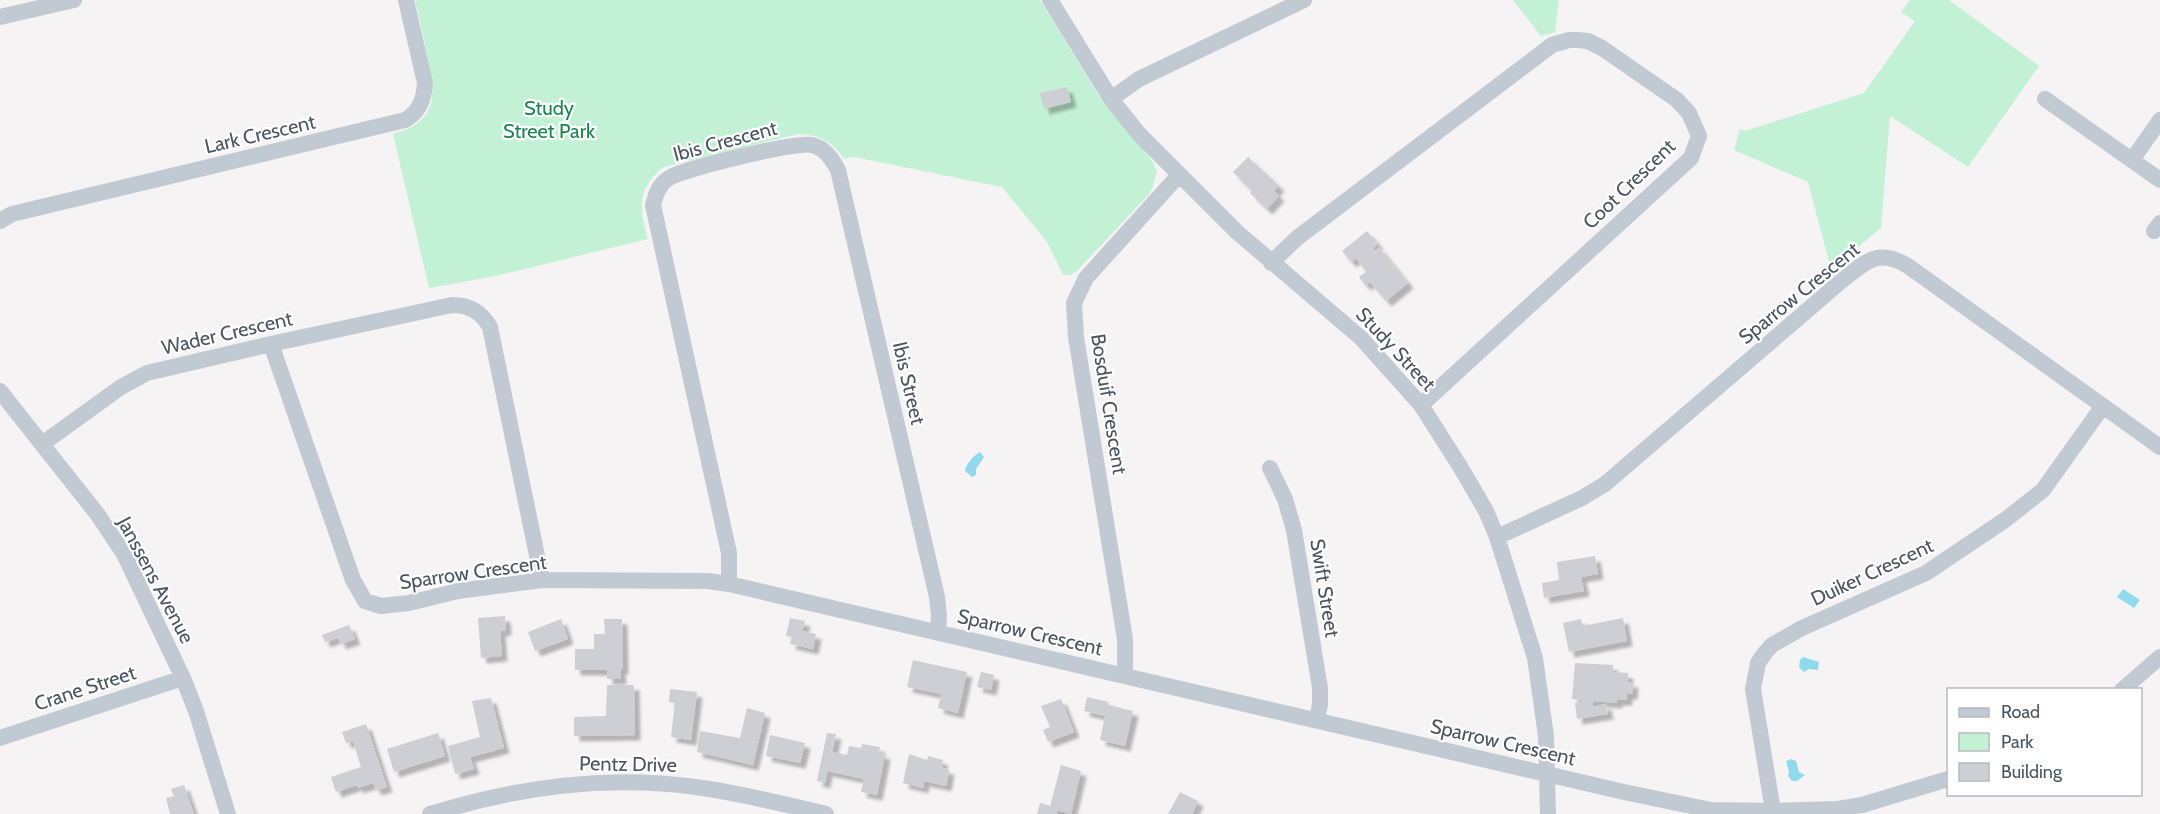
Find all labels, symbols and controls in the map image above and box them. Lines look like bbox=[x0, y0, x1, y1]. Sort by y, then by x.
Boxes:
park label: Study Street Park bbox=[503, 96, 595, 143]
street label: Lark Crescent bbox=[202, 110, 318, 158]
street label: Ibis Crescent bbox=[670, 116, 780, 166]
street label: Coot Crescent bbox=[1578, 134, 1680, 234]
street label: Sparrow Crescent bbox=[1734, 237, 1864, 349]
street label: Study Street bbox=[1351, 302, 1441, 396]
street label: Wader Crescent bbox=[159, 306, 295, 360]
street label: Bosduif Crescent bbox=[1086, 332, 1132, 476]
street label: Ibis Street bbox=[888, 339, 930, 427]
street label: Janssens Avenue bbox=[112, 512, 199, 647]
street label: Duiker Crescent bbox=[1807, 533, 1937, 611]
street label: Swift Street bbox=[1305, 537, 1345, 639]
street label: Sparrow Crescent bbox=[398, 550, 548, 594]
street label: Sparrow Crescent bbox=[955, 604, 1105, 660]
street label: Crane Street bbox=[31, 660, 139, 716]
legend bbox=[1947, 688, 2142, 796]
text: Road bbox=[2001, 701, 2040, 723]
street label: Sparrow Crescent bbox=[1428, 714, 1578, 770]
text: Park bbox=[2001, 731, 2034, 753]
street label: Pentz Drive bbox=[579, 751, 677, 777]
text: Building bbox=[2001, 761, 2063, 783]

